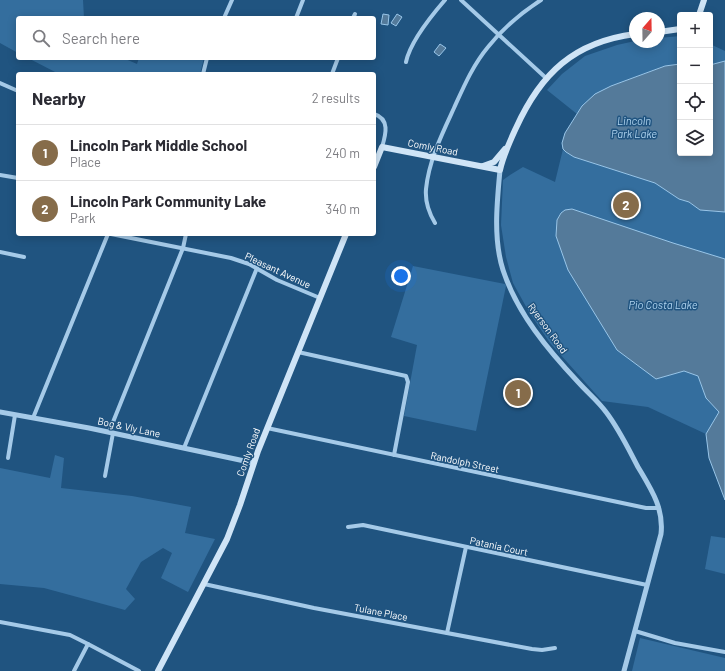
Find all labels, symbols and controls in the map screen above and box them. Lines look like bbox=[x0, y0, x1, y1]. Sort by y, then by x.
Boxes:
north arrow bbox=[629, 12, 665, 48]
map controls bbox=[677, 12, 713, 156]
button: + bbox=[677, 12, 713, 48]
search box bbox=[16, 16, 376, 60]
icon: search bbox=[30, 27, 52, 49]
text: Search here bbox=[62, 29, 140, 47]
button: − bbox=[677, 48, 713, 84]
button: locate bbox=[677, 84, 713, 120]
text: Nearby bbox=[32, 88, 86, 108]
text: 2 results bbox=[312, 90, 360, 106]
water label: Lincoln Park Lake bbox=[611, 114, 657, 140]
button: layers bbox=[677, 120, 713, 156]
text: Lincoln Park Middle School bbox=[70, 136, 247, 154]
street label: Comly Road bbox=[407, 136, 459, 158]
text: 1 bbox=[43, 145, 47, 161]
text: 240 m bbox=[325, 145, 360, 161]
text: Place bbox=[70, 154, 101, 170]
pin: 2 bbox=[613, 190, 639, 220]
text: Lincoln Park Community Lake bbox=[70, 192, 266, 210]
text: 2 bbox=[41, 201, 49, 217]
text: 340 m bbox=[325, 201, 360, 217]
text: Park bbox=[70, 210, 96, 226]
street label: Pleasant Avenue bbox=[243, 249, 313, 291]
your location bbox=[391, 266, 411, 286]
water label: Pio Costa Lake bbox=[629, 298, 698, 311]
street label: Ryerson Road bbox=[526, 300, 570, 356]
pin: 1 bbox=[505, 378, 531, 408]
street label: Bog & Vly Lane bbox=[97, 414, 161, 440]
street label: Comly Road bbox=[234, 426, 262, 478]
street label: Randolph Street bbox=[430, 449, 501, 475]
street label: Patania Court bbox=[469, 534, 529, 558]
street label: Tulane Place bbox=[353, 601, 409, 623]

